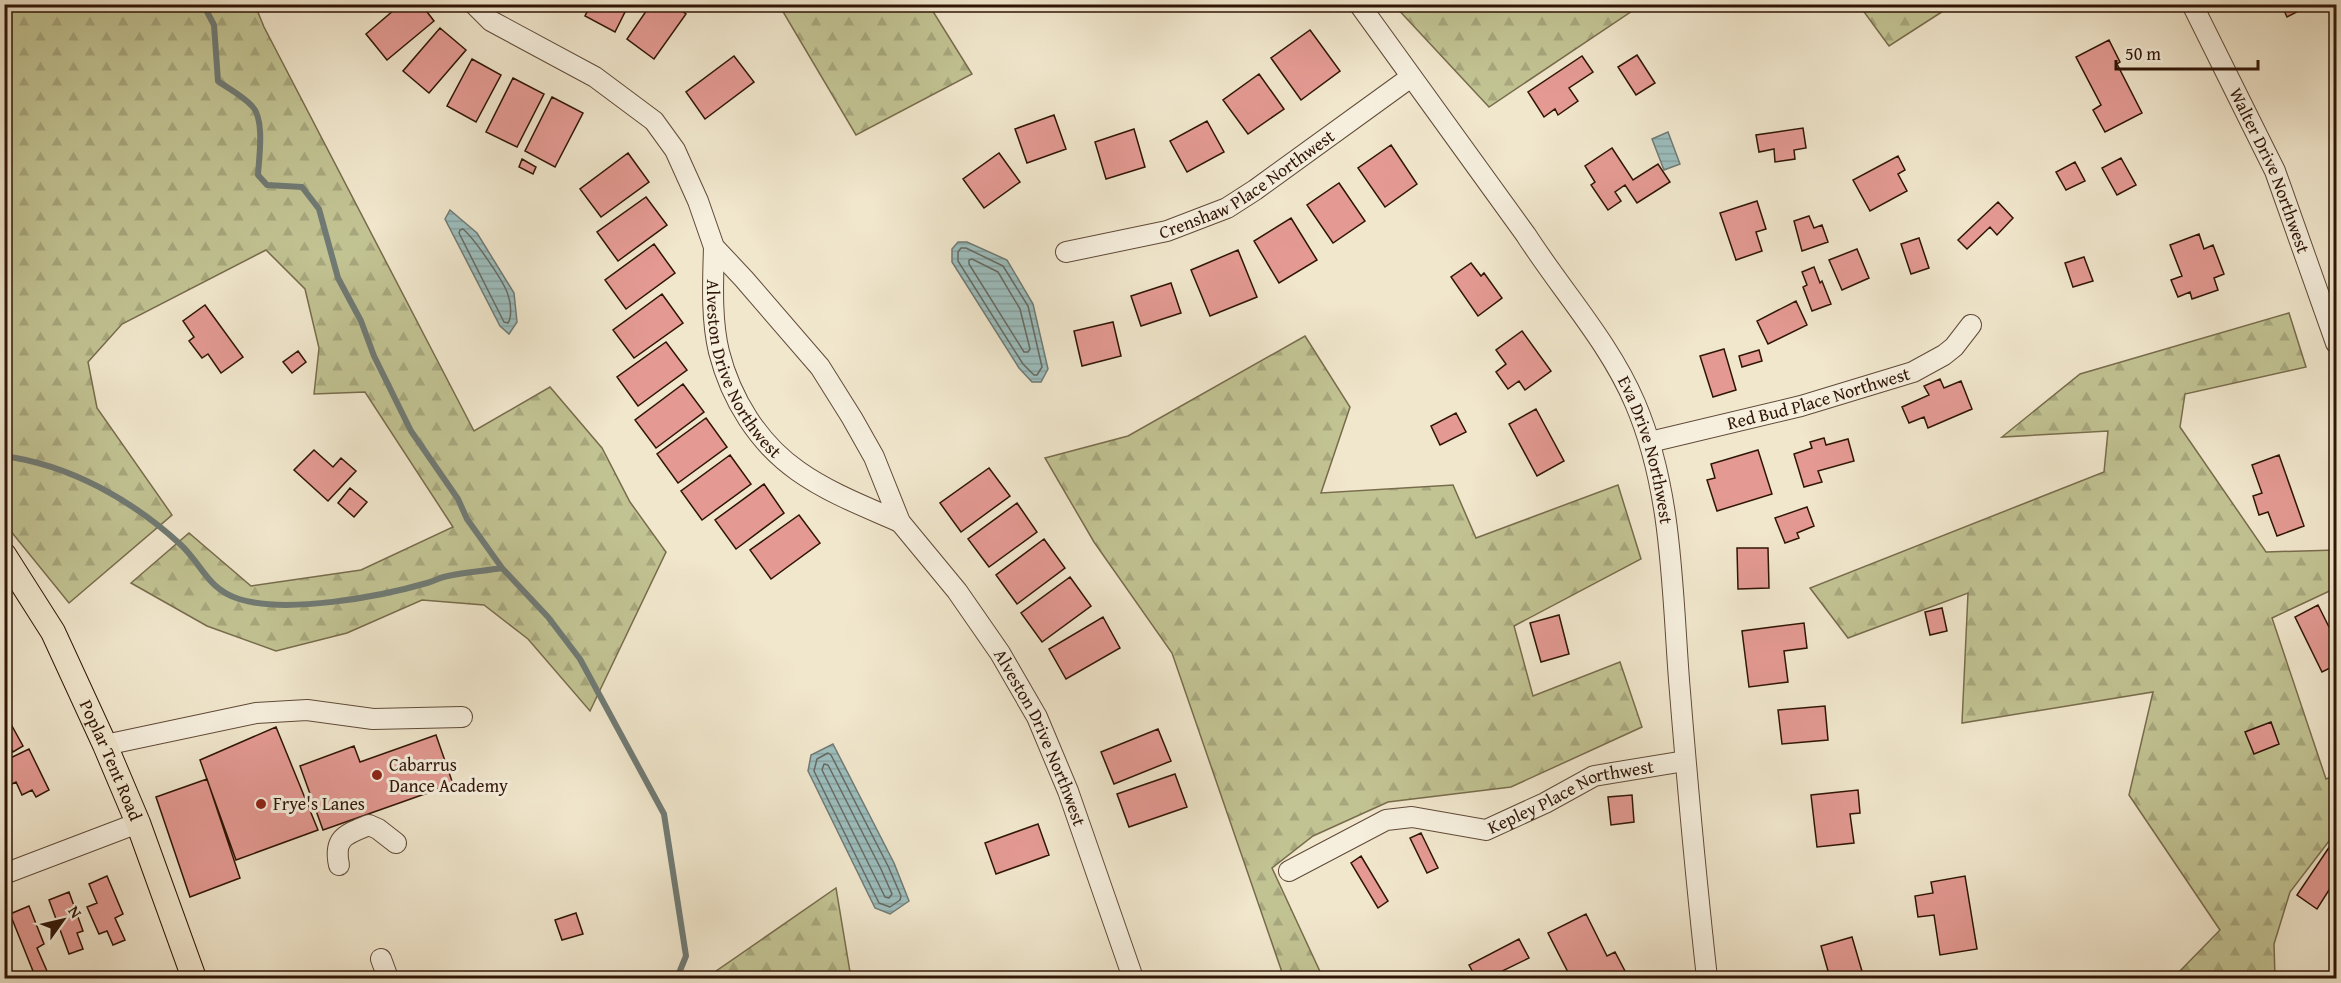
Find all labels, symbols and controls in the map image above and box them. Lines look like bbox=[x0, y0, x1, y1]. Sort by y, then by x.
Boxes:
scale bar bbox=[2116, 33, 2258, 71]
text: 50 m bbox=[2125, 40, 2161, 67]
street label: Walter Drive Northwest bbox=[2223, 83, 2317, 257]
street label: Crenshaw Place Northwest bbox=[1157, 122, 1341, 245]
street label: Alveston Drive Northwest bbox=[700, 279, 788, 465]
street label: Red Bud Place Northwest bbox=[1724, 360, 1914, 436]
street label: Eva Drive Northwest bbox=[1611, 371, 1680, 526]
street label: Alveston Drive Northwest bbox=[987, 643, 1093, 830]
street label: Poplar Tent Road bbox=[73, 695, 150, 825]
place label: Cabarrus Dance Academy bbox=[389, 751, 508, 799]
street label: Kepley Place Northwest bbox=[1483, 752, 1656, 841]
marker: Cabarrus Dance Academy bbox=[370, 768, 384, 782]
place label: Frye's Lanes bbox=[273, 790, 365, 817]
marker: Frye's Lanes bbox=[254, 797, 268, 811]
north arrow bbox=[33, 890, 93, 950]
text: N bbox=[62, 900, 89, 923]

